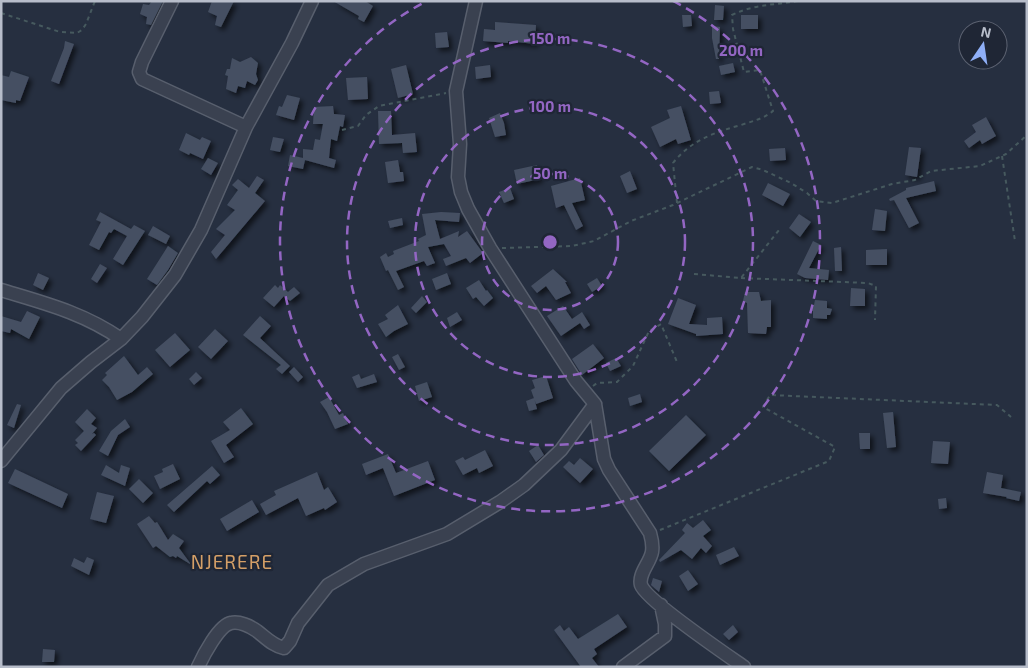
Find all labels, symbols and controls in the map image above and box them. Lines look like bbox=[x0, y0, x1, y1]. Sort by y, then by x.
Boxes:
north arrow bbox=[958, 20, 1008, 70]
text: N bbox=[979, 22, 993, 41]
text: 150 m bbox=[530, 29, 570, 47]
text: 200 m bbox=[719, 41, 763, 59]
text: 100 m bbox=[529, 97, 571, 115]
text: 50 m bbox=[533, 164, 567, 182]
centre of rings bbox=[541, 233, 559, 251]
district label: NJERERE bbox=[191, 550, 273, 573]

